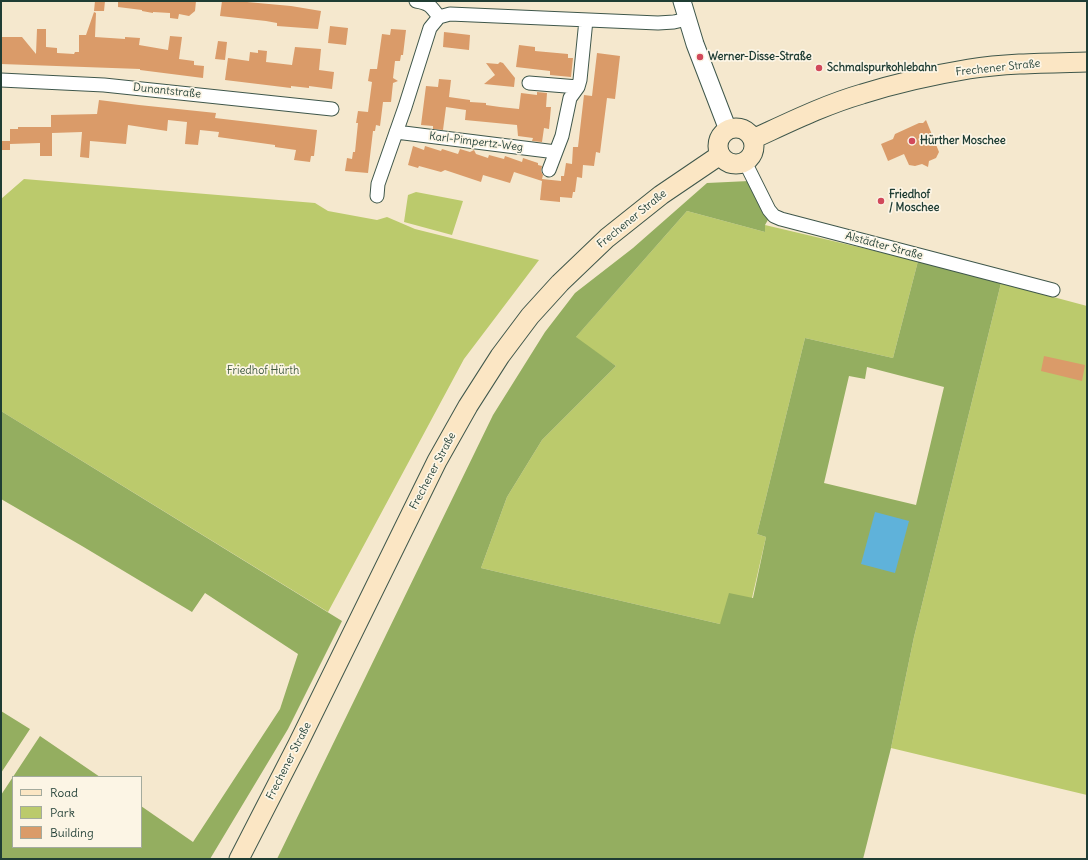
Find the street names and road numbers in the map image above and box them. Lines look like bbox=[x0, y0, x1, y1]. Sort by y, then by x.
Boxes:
street label: Frechener Straße bbox=[955, 57, 1041, 79]
street label: Dunantstraße bbox=[132, 81, 202, 101]
street label: Karl-Pimpertz-Weg bbox=[428, 130, 524, 154]
street label: Frechener Straße bbox=[595, 187, 669, 251]
street label: Alstädter Straße bbox=[844, 229, 924, 263]
street label: Frechener Straße bbox=[407, 430, 459, 512]
street label: Frechener Straße bbox=[264, 720, 314, 802]

